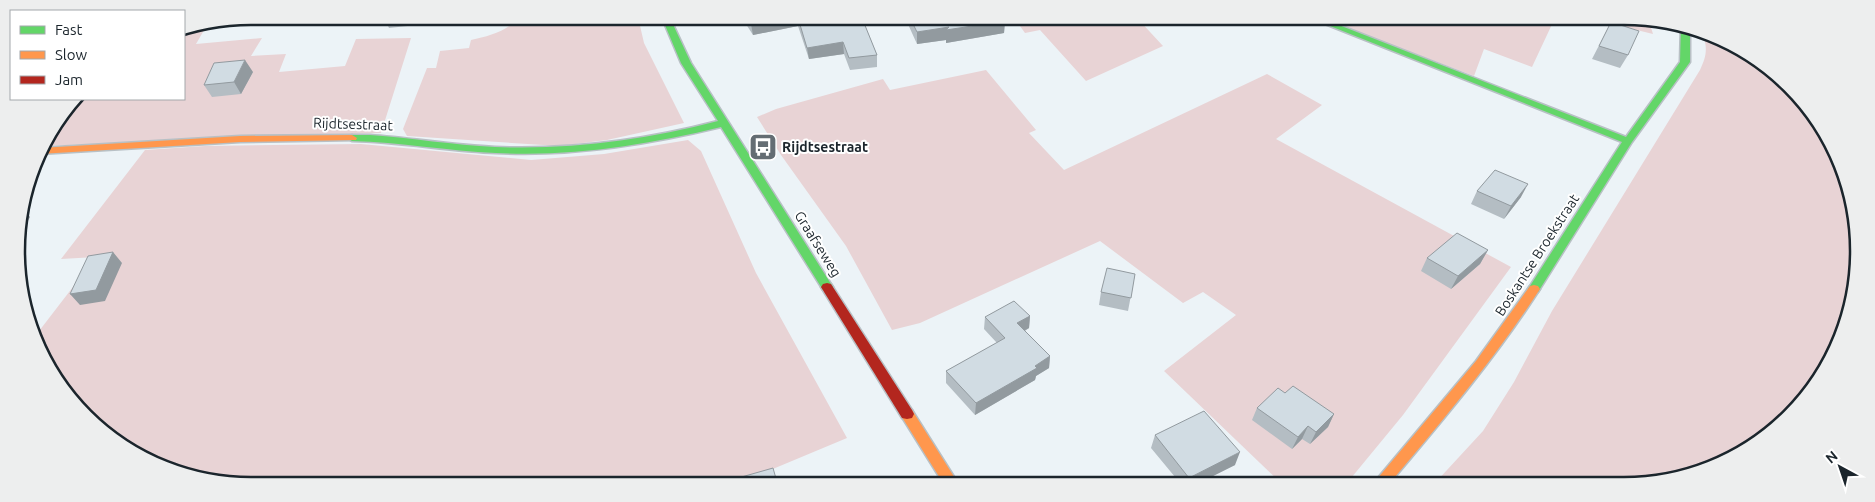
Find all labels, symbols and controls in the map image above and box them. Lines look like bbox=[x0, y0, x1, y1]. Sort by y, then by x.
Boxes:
legend bbox=[10, 10, 185, 100]
text: Fast bbox=[55, 21, 83, 38]
text: Slow bbox=[55, 46, 88, 63]
text: Jam bbox=[55, 71, 83, 88]
street label: Rijdtsestraat bbox=[313, 115, 394, 133]
bus stop icon: Rijdtsestraat bbox=[748, 132, 778, 162]
place label: Rijdtsestraat bbox=[782, 139, 868, 155]
street label: Boskantse Broekstraat bbox=[1492, 191, 1583, 319]
street label: Graafseweg bbox=[791, 208, 845, 280]
north arrow bbox=[1815, 442, 1865, 492]
text: N bbox=[1822, 448, 1841, 467]

